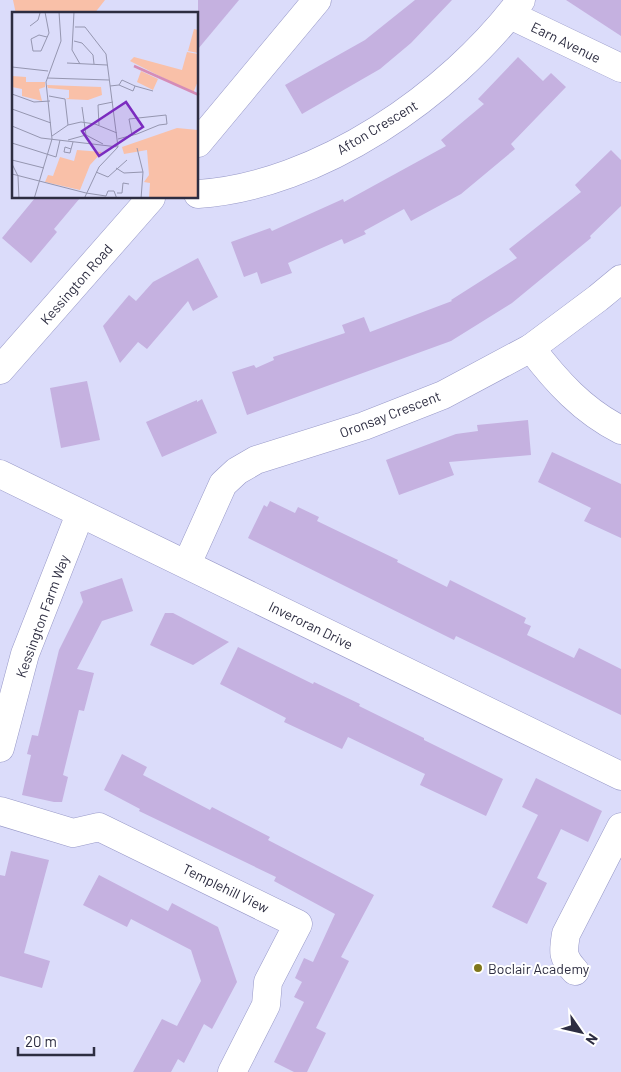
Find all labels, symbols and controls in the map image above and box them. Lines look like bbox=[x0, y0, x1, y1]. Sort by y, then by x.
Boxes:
inset map bbox=[12, 12, 199, 199]
street label: Earn Avenue bbox=[528, 18, 604, 66]
street label: Afton Crescent bbox=[334, 96, 420, 158]
street label: Kessington Road bbox=[36, 240, 116, 328]
street label: Oronsay Crescent bbox=[337, 387, 443, 441]
street label: Kessington Farm Way bbox=[12, 552, 72, 680]
street label: Inveroran Drive bbox=[266, 597, 356, 653]
street label: Templehill View bbox=[180, 860, 272, 916]
place label: Boclair Academy bbox=[488, 960, 590, 977]
marker: Boclair Academy bbox=[472, 962, 484, 974]
north arrow bbox=[556, 1007, 606, 1057]
scale bar bbox=[18, 1024, 94, 1056]
text: N bbox=[583, 1031, 602, 1048]
text: 20 m bbox=[25, 1032, 57, 1050]

